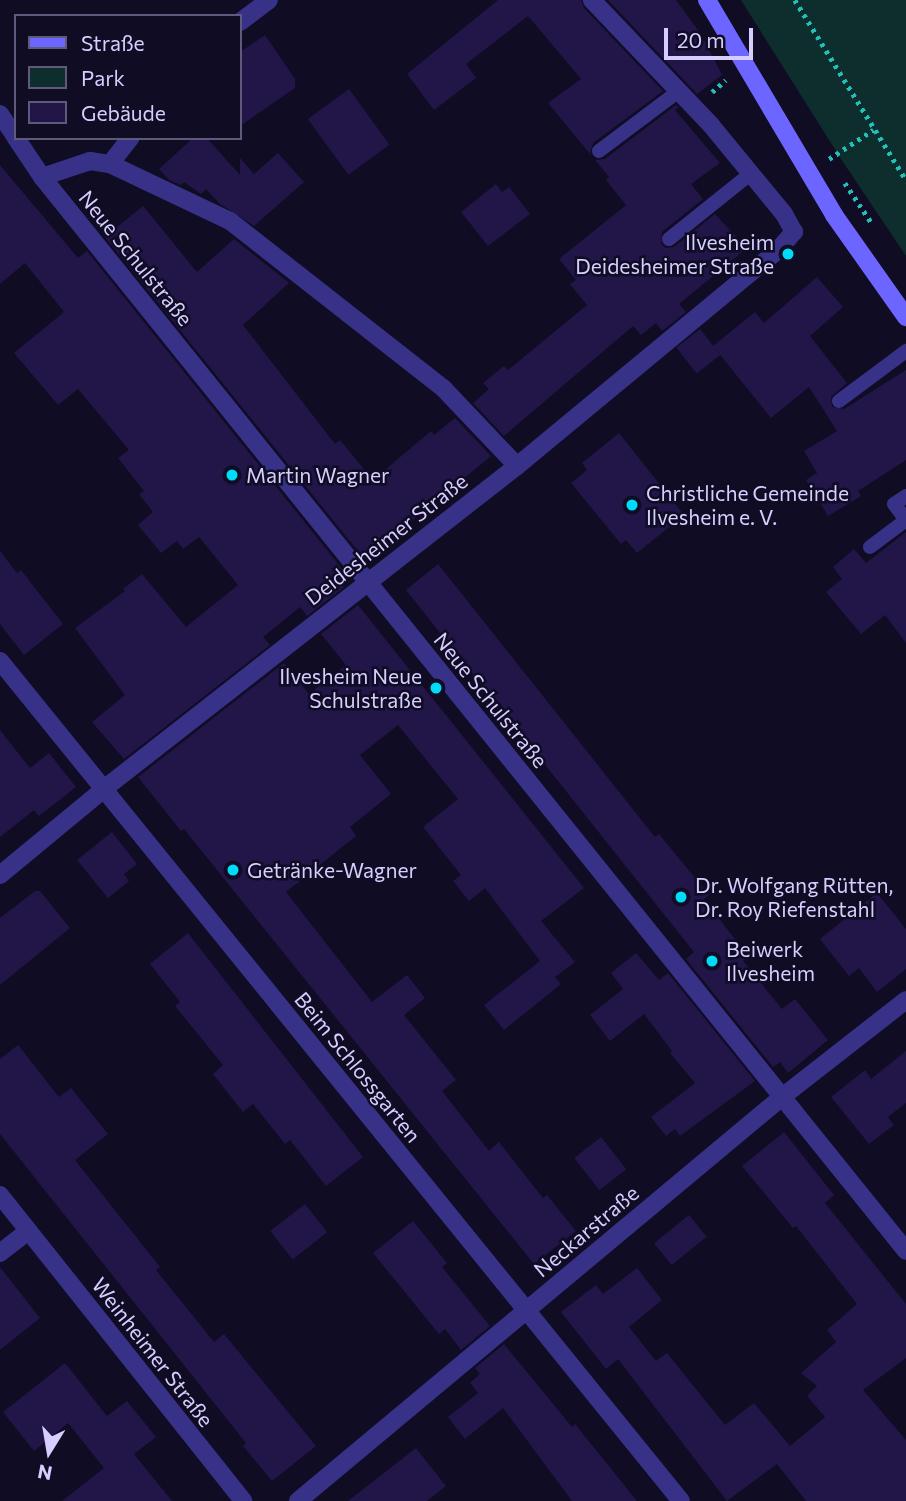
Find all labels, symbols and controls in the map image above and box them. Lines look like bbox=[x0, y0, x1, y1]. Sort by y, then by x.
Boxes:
legend bbox=[14, 14, 242, 140]
scale bar bbox=[668, 14, 757, 58]
text: 20 m bbox=[677, 27, 725, 52]
text: Straße bbox=[81, 30, 145, 55]
text: Park bbox=[81, 65, 125, 90]
text: Gebäude bbox=[81, 100, 166, 125]
street label: Neue Schulstraße bbox=[74, 185, 198, 331]
place label: Ilvesheim Deidesheimer Straße bbox=[575, 229, 774, 279]
marker: Ilvesheim Deidesheimer Straße bbox=[780, 246, 796, 262]
place label: Martin Wagner bbox=[246, 462, 390, 488]
marker: Martin Wagner bbox=[224, 467, 240, 483]
street label: Deidesheimer Straße bbox=[300, 468, 472, 610]
place label: Christliche Gemeinde Ilvesheim e. V. bbox=[646, 480, 849, 530]
marker: Christliche Gemeinde Ilvesheim e. V. bbox=[624, 497, 640, 513]
street label: Neue Schulstraße bbox=[429, 627, 553, 773]
place label: Ilvesheim Neue Schulstraße bbox=[279, 663, 422, 713]
marker: Ilvesheim Neue Schulstraße bbox=[428, 680, 444, 696]
place label: Getränke-Wagner bbox=[247, 857, 417, 883]
marker: Getränke-Wagner bbox=[225, 862, 241, 878]
place label: Dr. Wolfgang Rütten, Dr. Roy Riefenstahl bbox=[695, 872, 893, 922]
marker: Dr. Wolfgang Rütten, Dr. Roy Riefenstahl bbox=[673, 889, 689, 905]
place label: Beiwerk Ilvesheim bbox=[726, 936, 815, 986]
marker: Beiwerk Ilvesheim bbox=[704, 953, 720, 969]
street label: Beim Schlossgarten bbox=[290, 987, 426, 1147]
street label: Neckarstraße bbox=[529, 1180, 643, 1282]
street label: Weinheimer Straße bbox=[87, 1272, 219, 1432]
north arrow bbox=[14, 1417, 84, 1487]
text: N bbox=[36, 1460, 54, 1486]

